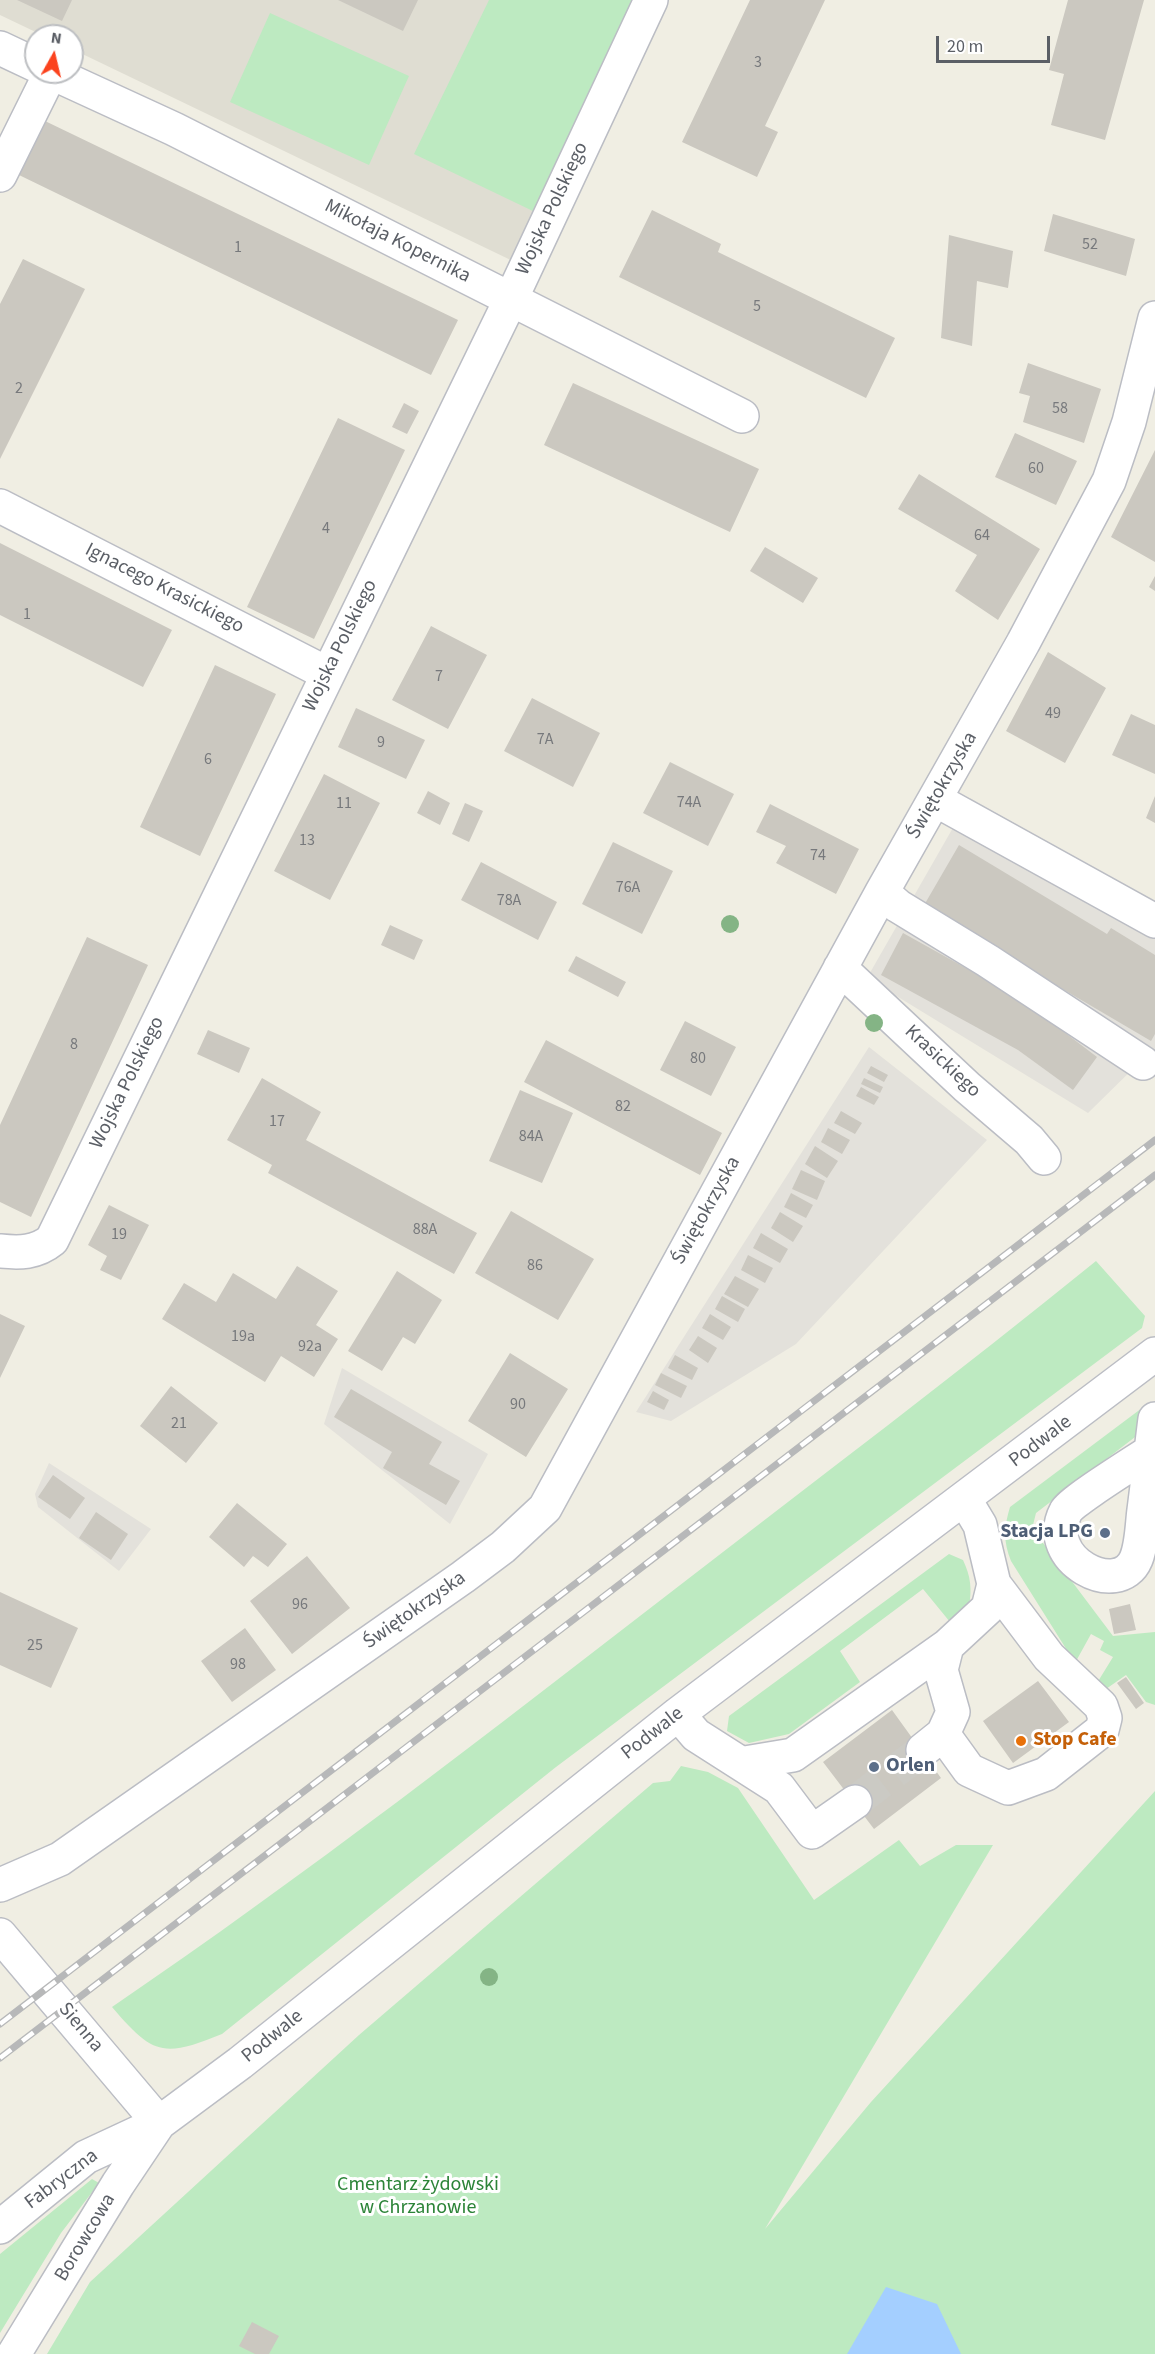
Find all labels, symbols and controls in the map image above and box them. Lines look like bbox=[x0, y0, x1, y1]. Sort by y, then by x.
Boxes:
north arrow bbox=[24, 24, 84, 84]
scale bar bbox=[939, 24, 1053, 62]
text: N bbox=[49, 27, 63, 50]
text: 20 m bbox=[947, 34, 983, 59]
house number: 3 bbox=[754, 53, 762, 73]
street label: Wojska Polskiego bbox=[512, 139, 594, 279]
street label: Mikołaja Kopernika bbox=[320, 195, 474, 289]
house number: 52 bbox=[1082, 235, 1098, 255]
house number: 1 bbox=[234, 238, 242, 258]
house number: 5 bbox=[753, 297, 761, 317]
house number: 2 bbox=[15, 379, 23, 399]
house number: 58 bbox=[1052, 399, 1068, 419]
house number: 60 bbox=[1028, 459, 1044, 479]
house number: 4 bbox=[322, 519, 330, 539]
house number: 64 bbox=[974, 526, 990, 546]
street label: Ignacego Krasickiego bbox=[81, 539, 247, 639]
street label: Wojska Polskiego bbox=[299, 576, 383, 716]
house number: 1 bbox=[23, 605, 31, 625]
house number: 7 bbox=[435, 667, 443, 687]
house number: 49 bbox=[1045, 704, 1061, 724]
street label: Świętokrzyska bbox=[903, 728, 983, 844]
house number: 7A bbox=[537, 730, 553, 750]
house number: 9 bbox=[377, 733, 385, 753]
house number: 6 bbox=[204, 750, 212, 770]
house number: 74A bbox=[677, 793, 701, 813]
house number: 11 bbox=[336, 794, 352, 814]
house number: 13 bbox=[299, 831, 315, 851]
house number: 74 bbox=[810, 846, 826, 866]
house number: 76A bbox=[616, 878, 640, 898]
house number: 78A bbox=[497, 891, 521, 911]
street label: Wojska Polskiego bbox=[86, 1013, 170, 1153]
street label: Krasickiego bbox=[899, 1021, 985, 1103]
house number: 8 bbox=[70, 1035, 78, 1055]
house number: 80 bbox=[690, 1049, 706, 1069]
house number: 82 bbox=[615, 1097, 631, 1117]
house number: 17 bbox=[269, 1112, 285, 1132]
house number: 84A bbox=[519, 1127, 543, 1147]
street label: Świętokrzyska bbox=[667, 1153, 747, 1269]
house number: 88A bbox=[413, 1220, 437, 1240]
house number: 19 bbox=[111, 1225, 127, 1245]
house number: 86 bbox=[527, 1256, 543, 1276]
house number: 19a bbox=[231, 1327, 255, 1347]
house number: 92a bbox=[298, 1337, 322, 1357]
house number: 90 bbox=[510, 1395, 526, 1415]
street label: Podwale bbox=[1005, 1411, 1077, 1473]
house number: 21 bbox=[171, 1414, 187, 1434]
place label: Stacja LPG bbox=[1000, 1521, 1093, 1545]
marker: Stacja LPG bbox=[1098, 1526, 1112, 1540]
street label: Świętokrzyska bbox=[359, 1567, 471, 1655]
house number: 96 bbox=[292, 1595, 308, 1615]
house number: 25 bbox=[27, 1636, 43, 1656]
house number: 98 bbox=[230, 1655, 246, 1675]
street label: Podwale bbox=[617, 1702, 689, 1766]
place label: Stop Cafe bbox=[1033, 1729, 1117, 1753]
marker: Stop Cafe bbox=[1014, 1734, 1028, 1748]
place label: Orlen bbox=[886, 1755, 935, 1779]
marker: Orlen bbox=[867, 1760, 881, 1774]
street label: Sienna bbox=[52, 1998, 108, 2058]
street label: Podwale bbox=[237, 2005, 309, 2069]
street label: Fabryczna bbox=[21, 2145, 103, 2215]
park label: Cmentarz żydowski w Chrzanowie bbox=[337, 2174, 499, 2221]
street label: Borowcowa bbox=[50, 2190, 122, 2286]

